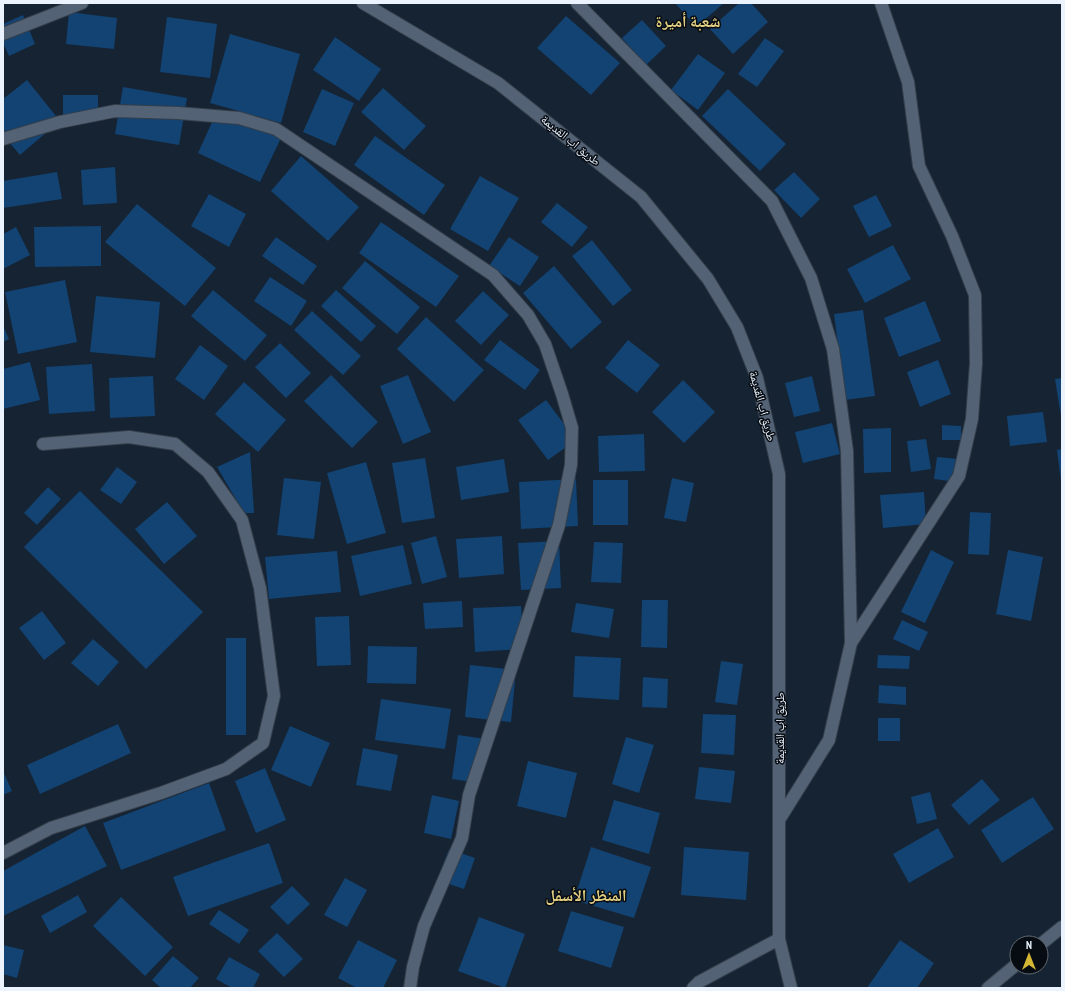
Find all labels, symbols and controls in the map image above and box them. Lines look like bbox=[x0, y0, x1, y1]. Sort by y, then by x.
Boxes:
district label: شعبة أميرة bbox=[656, 11, 720, 31]
street label: طريق اب القديمة bbox=[538, 112, 604, 169]
street label: طريق اب القديمة bbox=[746, 369, 780, 443]
street label: طريق اب القديمة bbox=[772, 692, 787, 764]
district label: المنظر الأسفل bbox=[545, 885, 627, 905]
north arrow bbox=[1009, 935, 1049, 975]
text: N bbox=[1026, 938, 1032, 952]

